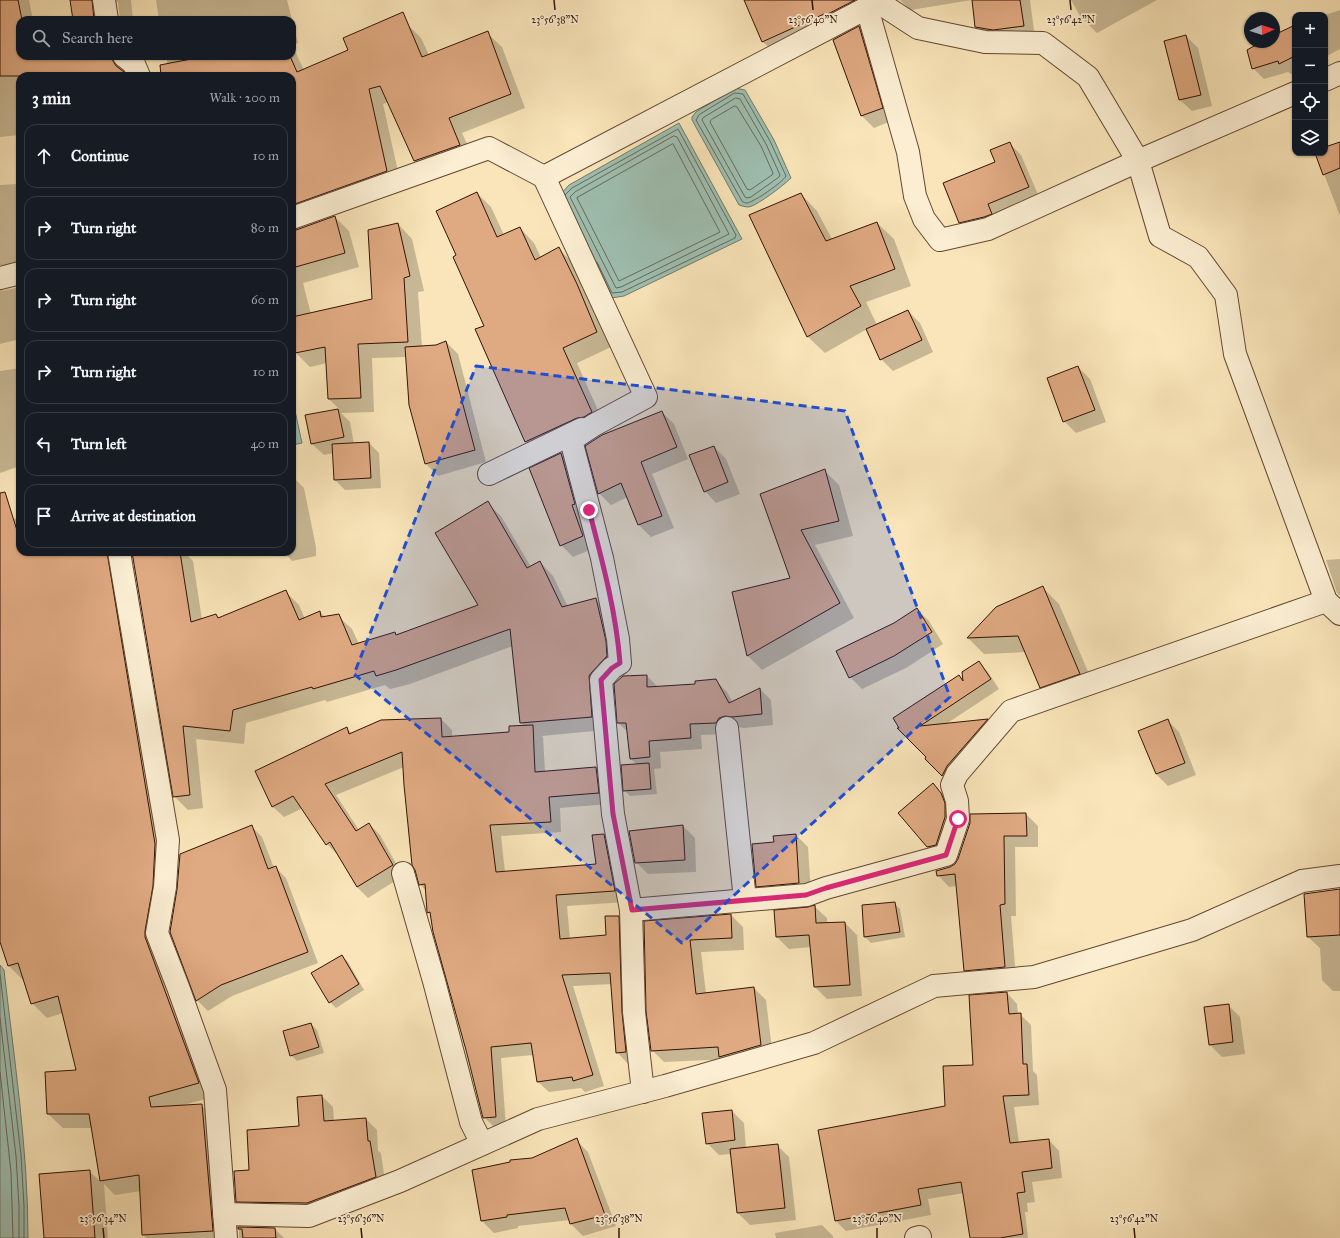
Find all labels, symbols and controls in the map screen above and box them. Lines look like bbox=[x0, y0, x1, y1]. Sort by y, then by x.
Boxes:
north arrow bbox=[1244, 12, 1280, 48]
map controls bbox=[1292, 12, 1328, 156]
button: + bbox=[1292, 12, 1328, 48]
text: 23°56'38"N bbox=[531, 14, 579, 26]
text: 23°56'40"N bbox=[788, 14, 838, 26]
text: 23°56'42"N bbox=[1047, 14, 1096, 26]
search box bbox=[16, 16, 296, 60]
icon: search bbox=[30, 27, 52, 49]
text: Search here bbox=[62, 29, 133, 47]
button: − bbox=[1292, 48, 1328, 84]
button: locate bbox=[1292, 84, 1328, 120]
text: 3 min bbox=[32, 88, 71, 109]
text: Walk · 200 m bbox=[210, 90, 280, 106]
button: layers bbox=[1292, 120, 1328, 156]
icon: ahead bbox=[33, 145, 55, 167]
text: Continue bbox=[71, 147, 129, 165]
text: 10 m bbox=[253, 148, 279, 164]
icon: right bbox=[33, 217, 55, 239]
text: Turn right bbox=[71, 219, 136, 237]
text: 80 m bbox=[251, 220, 279, 236]
icon: right bbox=[33, 289, 55, 311]
text: Turn right bbox=[71, 291, 136, 309]
text: 60 m bbox=[251, 292, 279, 308]
icon: right bbox=[33, 361, 55, 383]
text: Turn right bbox=[71, 363, 136, 381]
text: 10 m bbox=[253, 364, 279, 380]
icon: left bbox=[33, 433, 55, 455]
text: Turn left bbox=[71, 435, 127, 453]
text: 40 m bbox=[250, 436, 279, 452]
route end bbox=[580, 501, 598, 519]
icon: arrive bbox=[33, 505, 55, 527]
text: Arrive at destination bbox=[71, 507, 196, 525]
route start bbox=[949, 810, 967, 828]
text: 23°56'34"N bbox=[79, 1213, 127, 1225]
text: 23°56'36"N bbox=[337, 1213, 385, 1225]
text: 23°56'38"N bbox=[595, 1213, 643, 1225]
text: 23°56'40"N bbox=[852, 1213, 902, 1225]
text: 23°56'42"N bbox=[1110, 1213, 1159, 1225]

